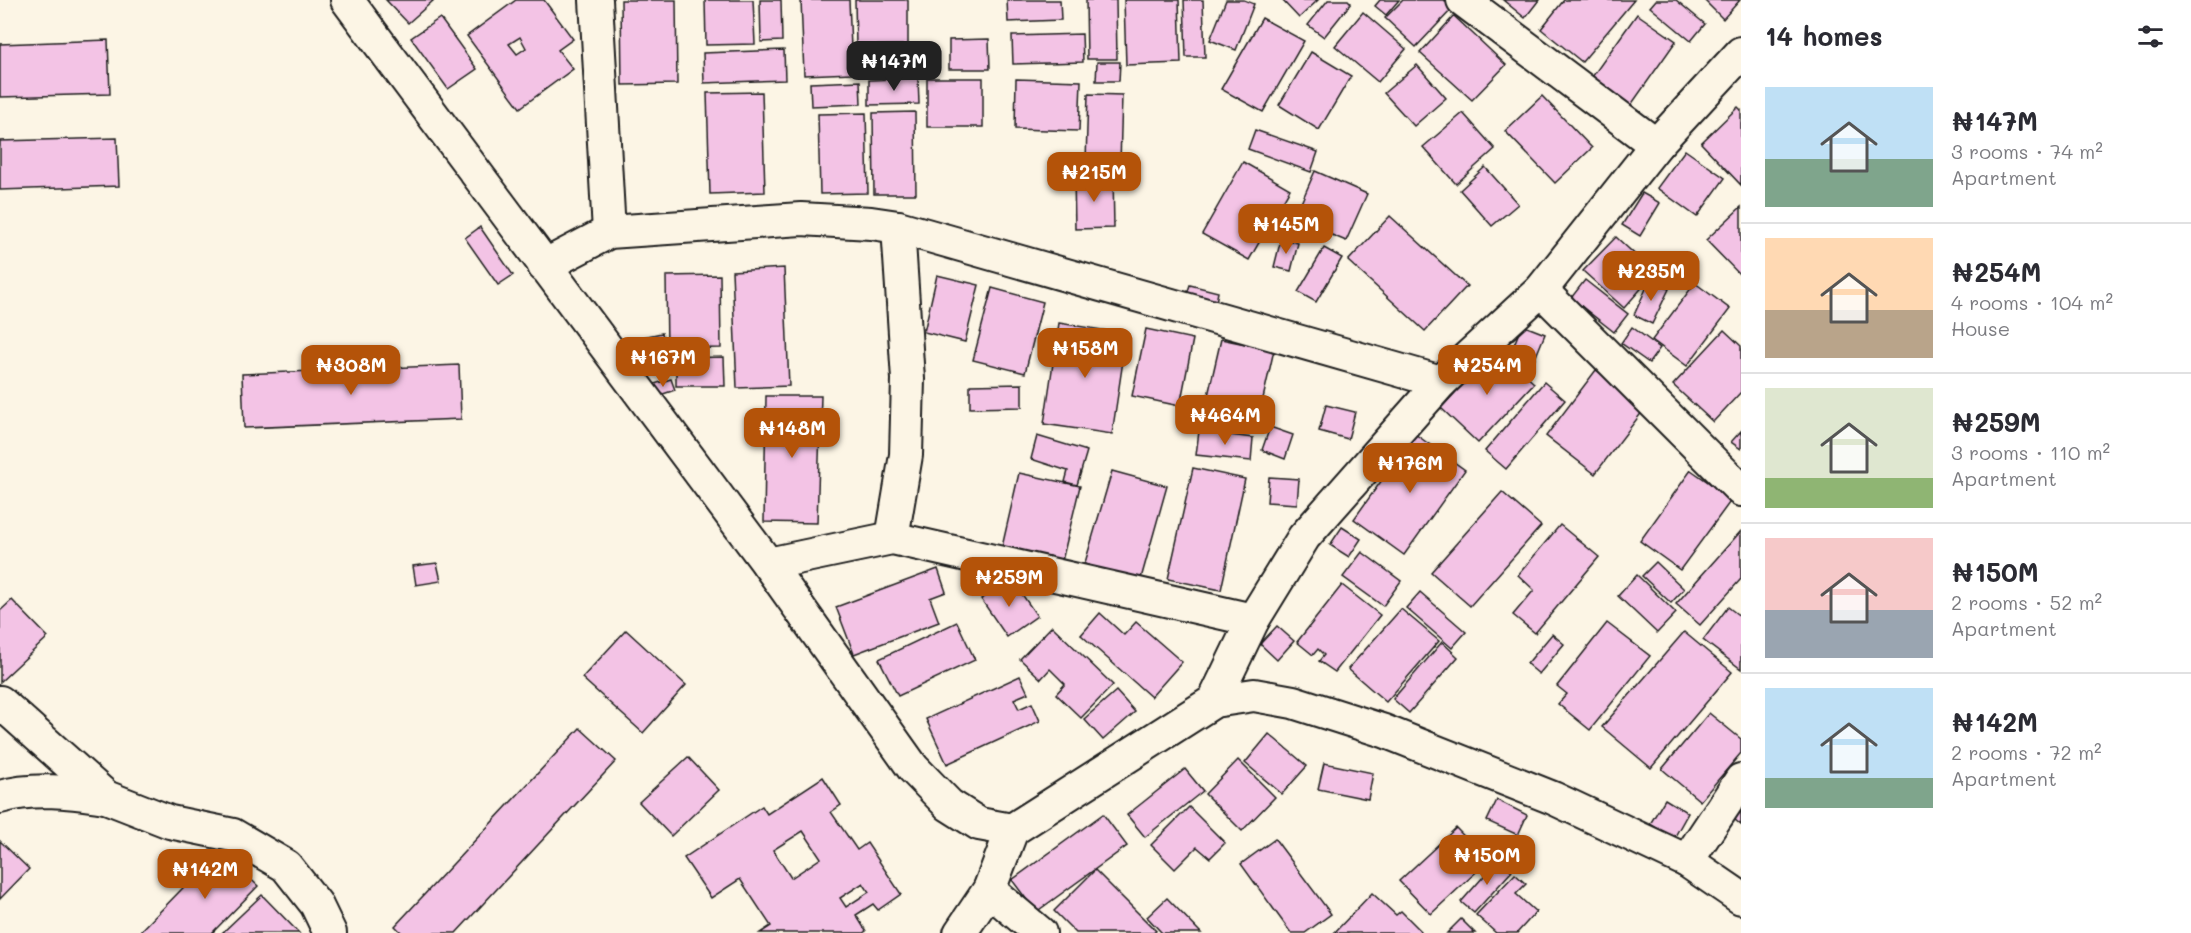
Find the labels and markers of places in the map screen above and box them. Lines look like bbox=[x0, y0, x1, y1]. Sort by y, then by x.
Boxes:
pin: ₦147M bbox=[852, 41, 936, 92]
pin: ₦215M bbox=[1052, 152, 1136, 203]
pin: ₦145M bbox=[1244, 204, 1328, 255]
pin: ₦235M bbox=[1609, 251, 1693, 302]
pin: ₦158M bbox=[1043, 328, 1127, 379]
pin: ₦167M bbox=[621, 337, 705, 388]
pin: ₦308M bbox=[309, 345, 393, 396]
pin: ₦254M bbox=[1445, 345, 1529, 396]
pin: ₦464M bbox=[1183, 395, 1267, 446]
pin: ₦148M bbox=[750, 408, 834, 459]
pin: ₦176M bbox=[1368, 443, 1452, 494]
pin: ₦259M bbox=[967, 557, 1051, 608]
pin: ₦150M bbox=[1445, 835, 1529, 886]
pin: ₦142M bbox=[163, 849, 247, 900]

